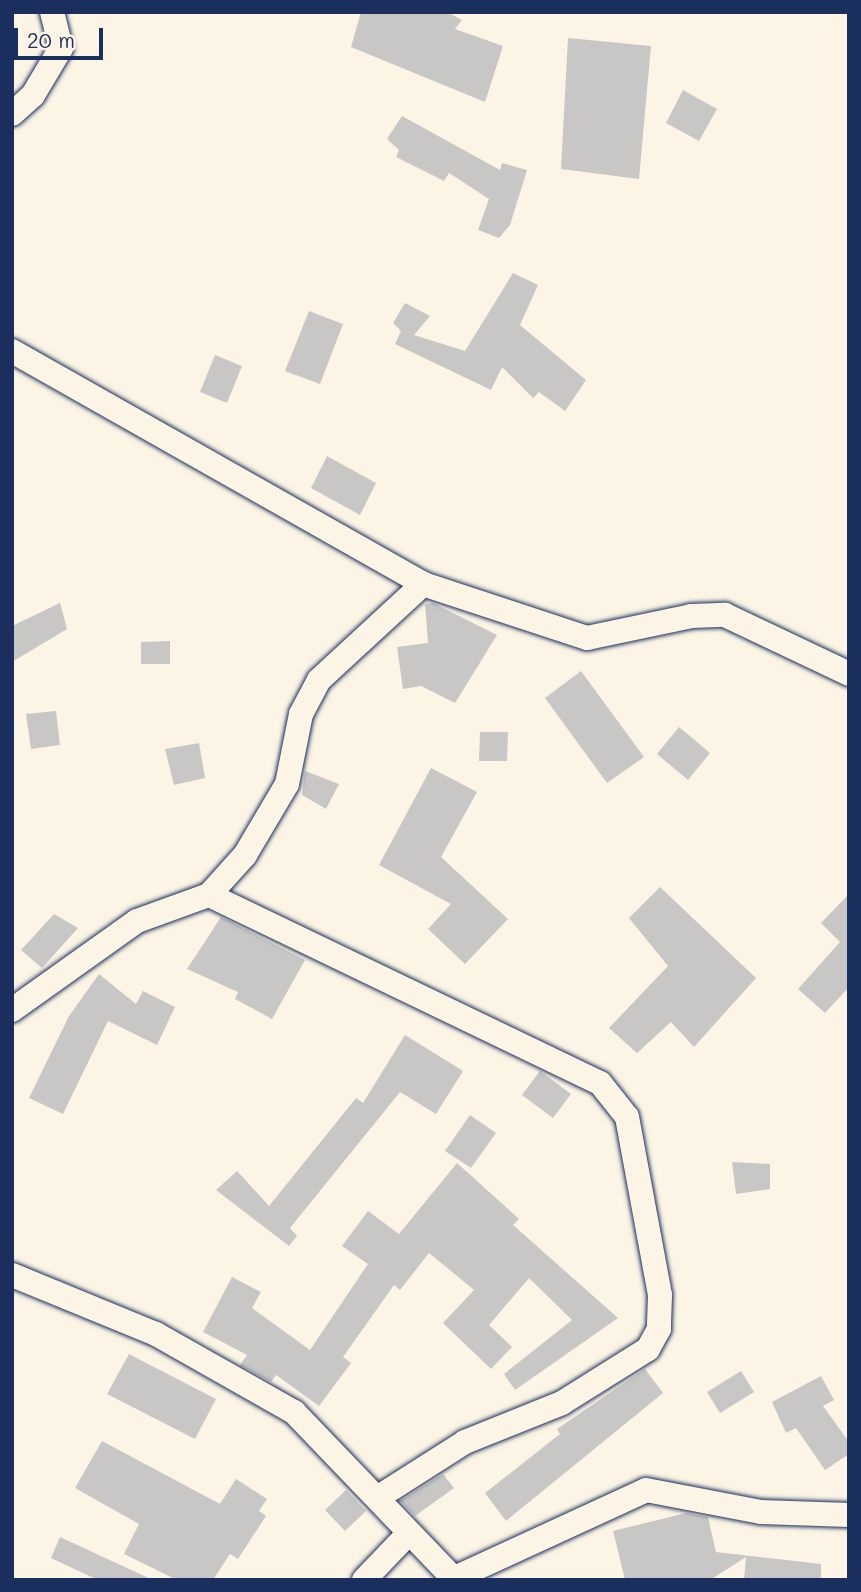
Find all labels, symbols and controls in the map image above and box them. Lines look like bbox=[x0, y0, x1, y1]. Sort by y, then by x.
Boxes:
scale bar bbox=[18, 14, 107, 58]
text: 20 m bbox=[27, 26, 75, 53]

